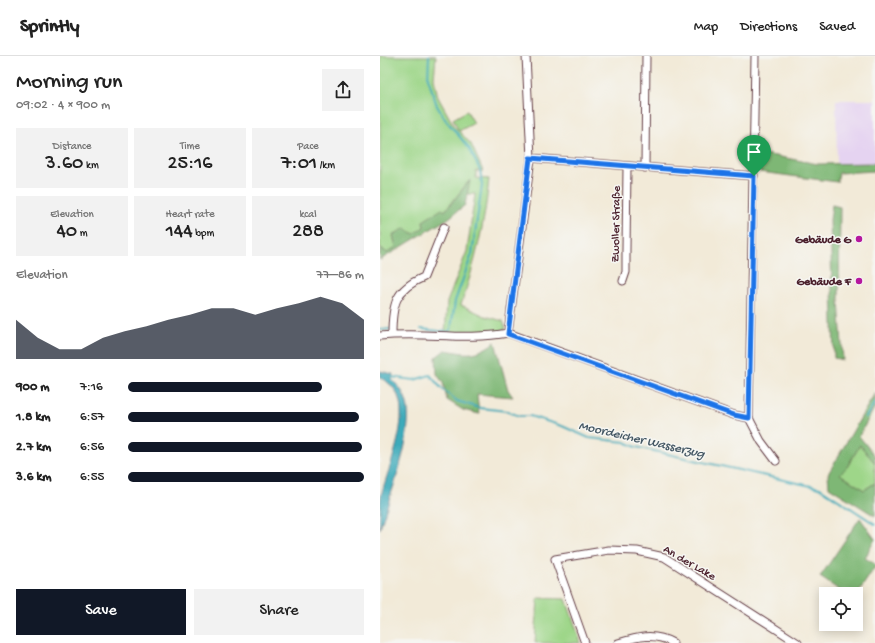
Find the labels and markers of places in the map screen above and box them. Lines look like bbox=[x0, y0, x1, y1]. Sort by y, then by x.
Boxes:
pin bbox=[737, 135, 771, 176]
place label: Gebäude G bbox=[795, 234, 852, 248]
marker: Gebäude G bbox=[854, 234, 864, 244]
place label: Gebäude F bbox=[796, 276, 852, 290]
marker: Gebäude F bbox=[854, 276, 864, 286]

